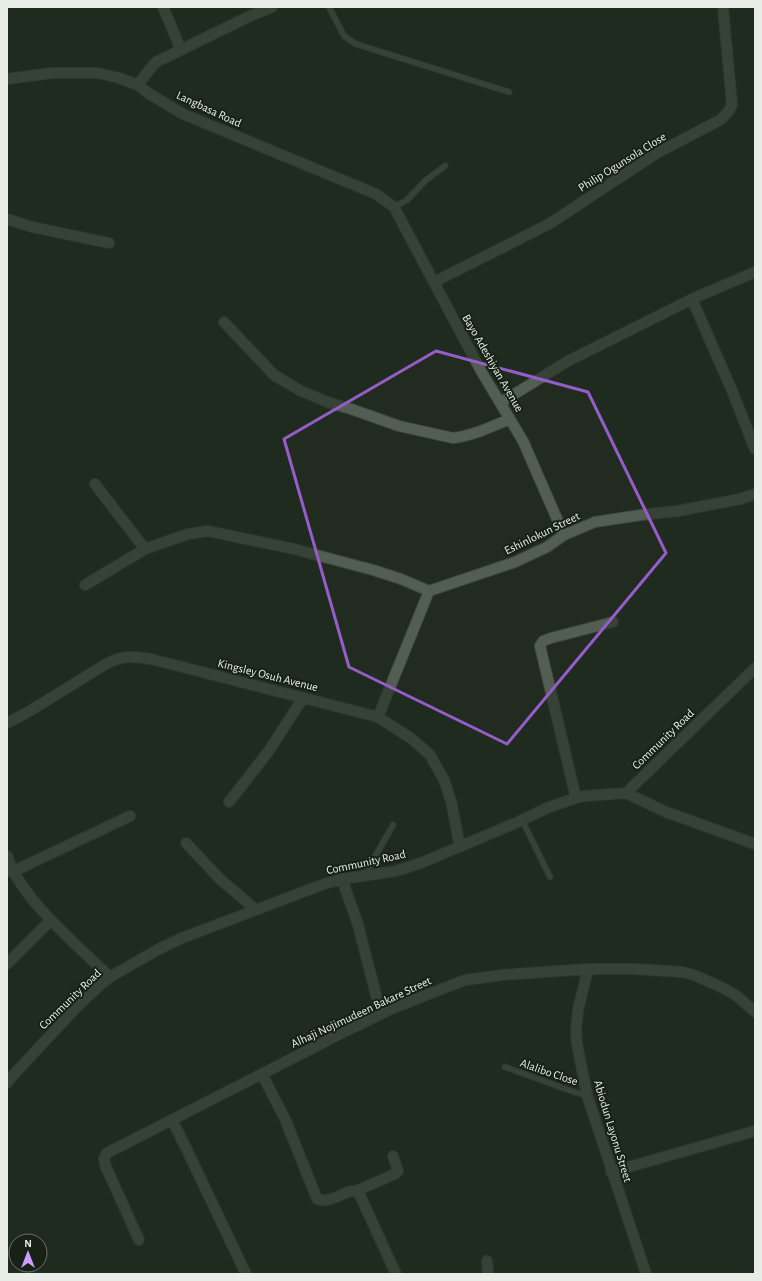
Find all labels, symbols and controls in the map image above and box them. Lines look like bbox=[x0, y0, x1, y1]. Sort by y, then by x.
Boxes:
street label: Langbasa Road bbox=[175, 89, 243, 129]
street label: Philip Ogunsola Close bbox=[576, 130, 668, 194]
street label: Bayo Adeshiyan Avenue bbox=[459, 312, 526, 414]
street label: Eshinlokun Street bbox=[502, 509, 582, 556]
street label: Kingsley Osuh Avenue bbox=[216, 657, 319, 694]
street label: Community Road bbox=[630, 707, 697, 772]
street label: Community Road bbox=[325, 848, 407, 877]
street label: Community Road bbox=[37, 967, 104, 1032]
street label: Alhaji Nojimudeen Bakare Street bbox=[289, 974, 433, 1051]
street label: Alalibo Close bbox=[518, 1056, 580, 1088]
street label: Abiodun Layonu Street bbox=[591, 1079, 634, 1184]
north arrow bbox=[8, 1233, 48, 1273]
text: N bbox=[24, 1238, 32, 1249]

